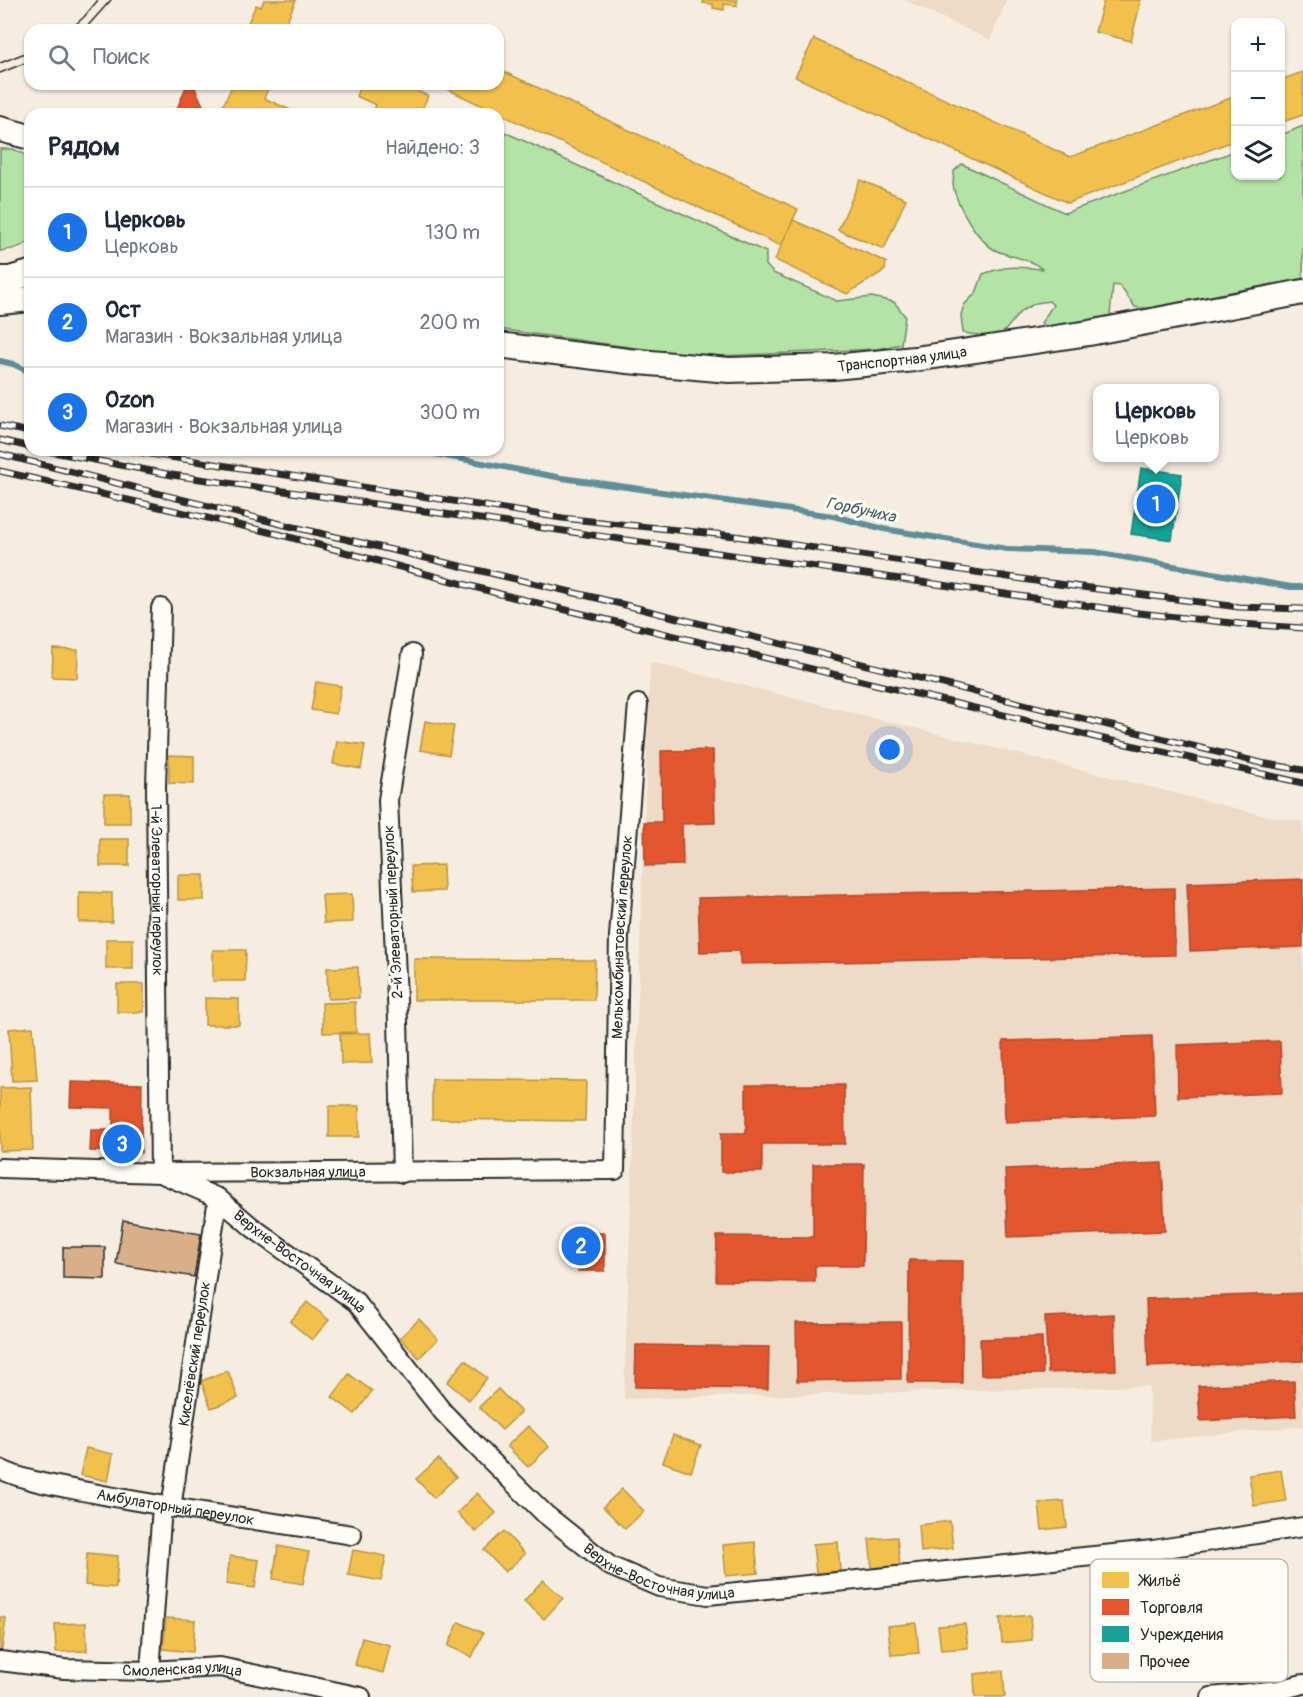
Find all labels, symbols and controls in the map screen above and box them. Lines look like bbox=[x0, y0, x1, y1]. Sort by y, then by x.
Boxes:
map controls bbox=[1231, 18, 1285, 180]
button: + bbox=[1231, 18, 1285, 72]
search box bbox=[24, 24, 504, 90]
icon: search bbox=[45, 41, 78, 74]
text: Поиск bbox=[93, 43, 150, 71]
button: − bbox=[1231, 72, 1285, 126]
button: layers bbox=[1231, 126, 1285, 180]
text: Рядом bbox=[48, 131, 120, 163]
text: Найдено: 3 bbox=[385, 135, 480, 160]
text: Церковь bbox=[105, 206, 186, 234]
text: 1 bbox=[64, 220, 71, 245]
text: 130 m bbox=[425, 220, 480, 245]
text: Церковь bbox=[105, 234, 179, 259]
text: Ост bbox=[105, 296, 141, 324]
text: 2 bbox=[62, 310, 73, 335]
text: 200 m bbox=[419, 310, 480, 335]
text: Магазин · Вокзальная улица bbox=[105, 324, 342, 349]
street label: Транспортная улица bbox=[837, 342, 968, 377]
popup bbox=[1093, 384, 1219, 462]
text: Ozon bbox=[105, 386, 154, 414]
text: Церковь bbox=[1116, 397, 1196, 425]
text: 3 bbox=[62, 400, 73, 425]
text: 300 m bbox=[419, 400, 480, 425]
text: Магазин · Вокзальная улица bbox=[105, 414, 342, 439]
text: Церковь bbox=[1116, 425, 1189, 450]
pin: 1 bbox=[1136, 482, 1176, 526]
water label: Горбуниха bbox=[824, 493, 899, 527]
your location bbox=[875, 735, 904, 764]
street label: 1-й Элеваторный переулок bbox=[146, 804, 167, 976]
street label: 2-й Элеваторный переулок bbox=[379, 824, 408, 999]
street label: Мелькомбинатовский переулок bbox=[608, 835, 637, 1039]
pin: 3 bbox=[102, 1122, 142, 1166]
street label: Вокзальная улица bbox=[250, 1163, 366, 1182]
street label: Верхне-Восточная улица bbox=[229, 1206, 370, 1317]
pin: 2 bbox=[562, 1224, 600, 1268]
street label: Киселёвский переулок bbox=[175, 1280, 215, 1427]
street label: Амбулаторный переулок bbox=[95, 1485, 256, 1530]
street label: Верхне-Восточная улица bbox=[579, 1539, 736, 1605]
legend bbox=[1090, 1559, 1288, 1682]
text: Жильё bbox=[1137, 1571, 1181, 1591]
text: Торговля bbox=[1140, 1598, 1203, 1618]
text: Учреждения bbox=[1140, 1625, 1223, 1645]
text: Прочее bbox=[1140, 1652, 1190, 1672]
street label: Смоленская улица bbox=[122, 1658, 244, 1681]

